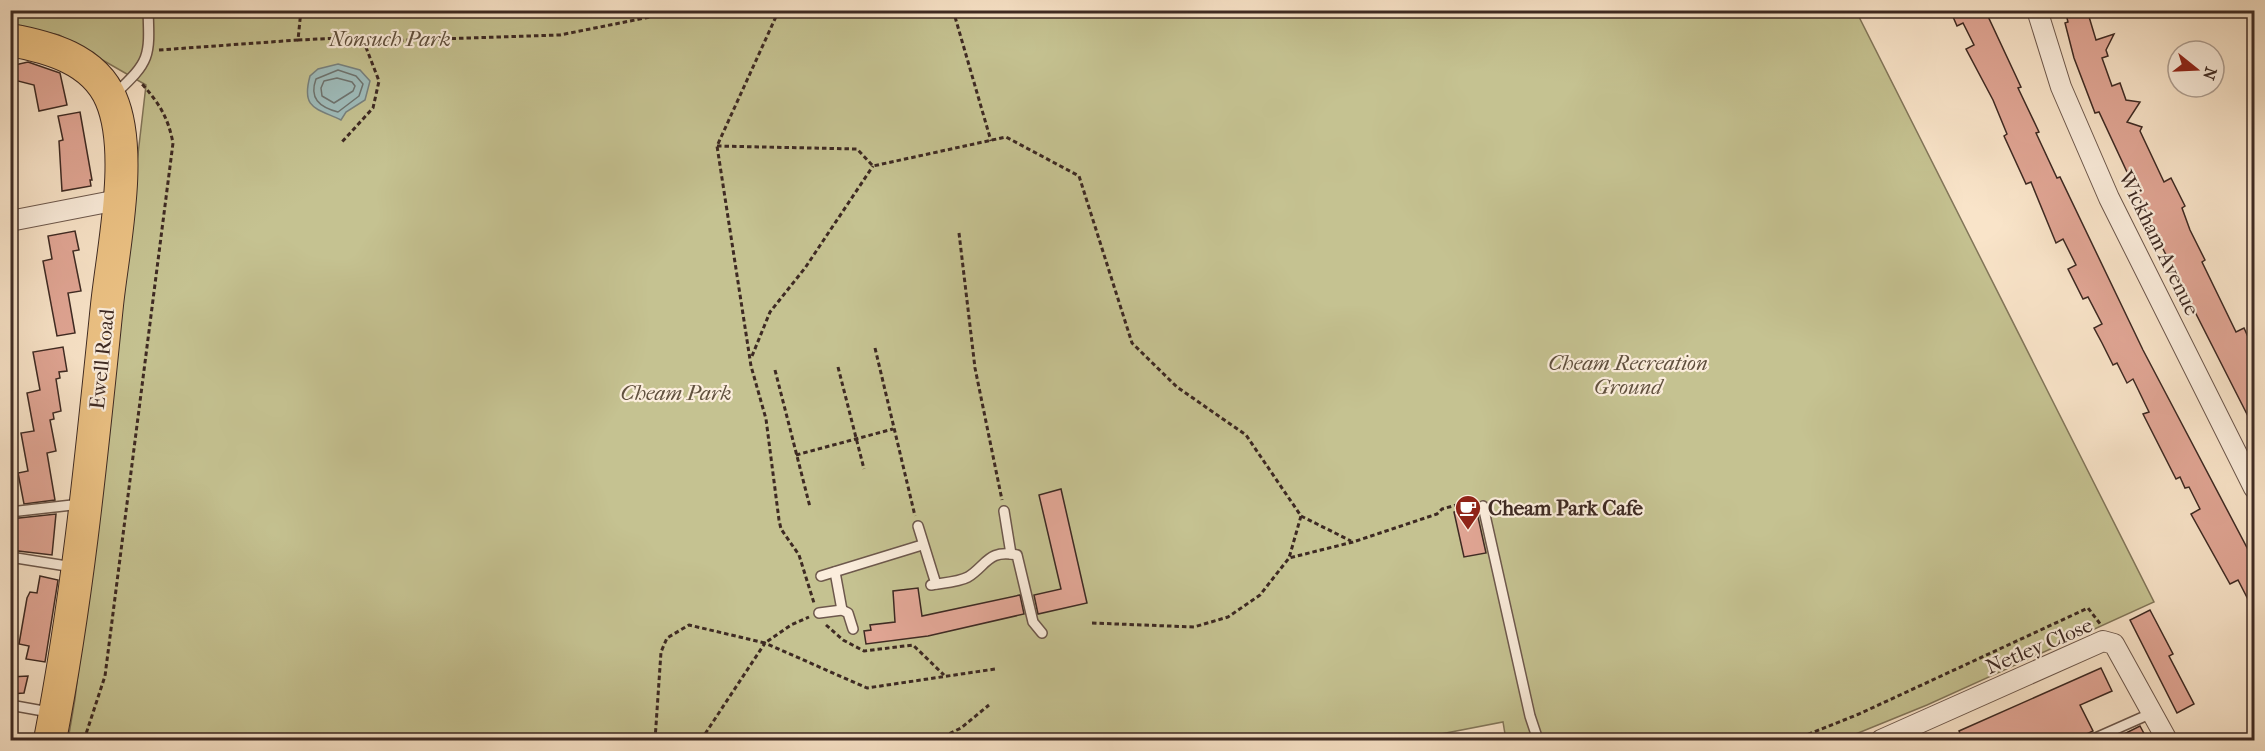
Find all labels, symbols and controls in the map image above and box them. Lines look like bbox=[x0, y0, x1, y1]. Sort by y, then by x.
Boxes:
park label: Nonsuch Park bbox=[328, 27, 451, 51]
north arrow bbox=[2166, 39, 2226, 99]
text: N bbox=[2199, 65, 2221, 83]
street label: Wickham Avenue bbox=[2113, 166, 2204, 319]
street label: Ewell Road bbox=[85, 307, 119, 410]
park label: Cheam Recreation Ground bbox=[1548, 351, 1708, 399]
park label: Cheam Park bbox=[621, 381, 731, 405]
cafe icon: Cheam Park Cafe bbox=[1453, 493, 1483, 531]
place label: Cheam Park Cafe bbox=[1488, 496, 1644, 520]
street label: Netley Close bbox=[1982, 613, 2096, 679]

